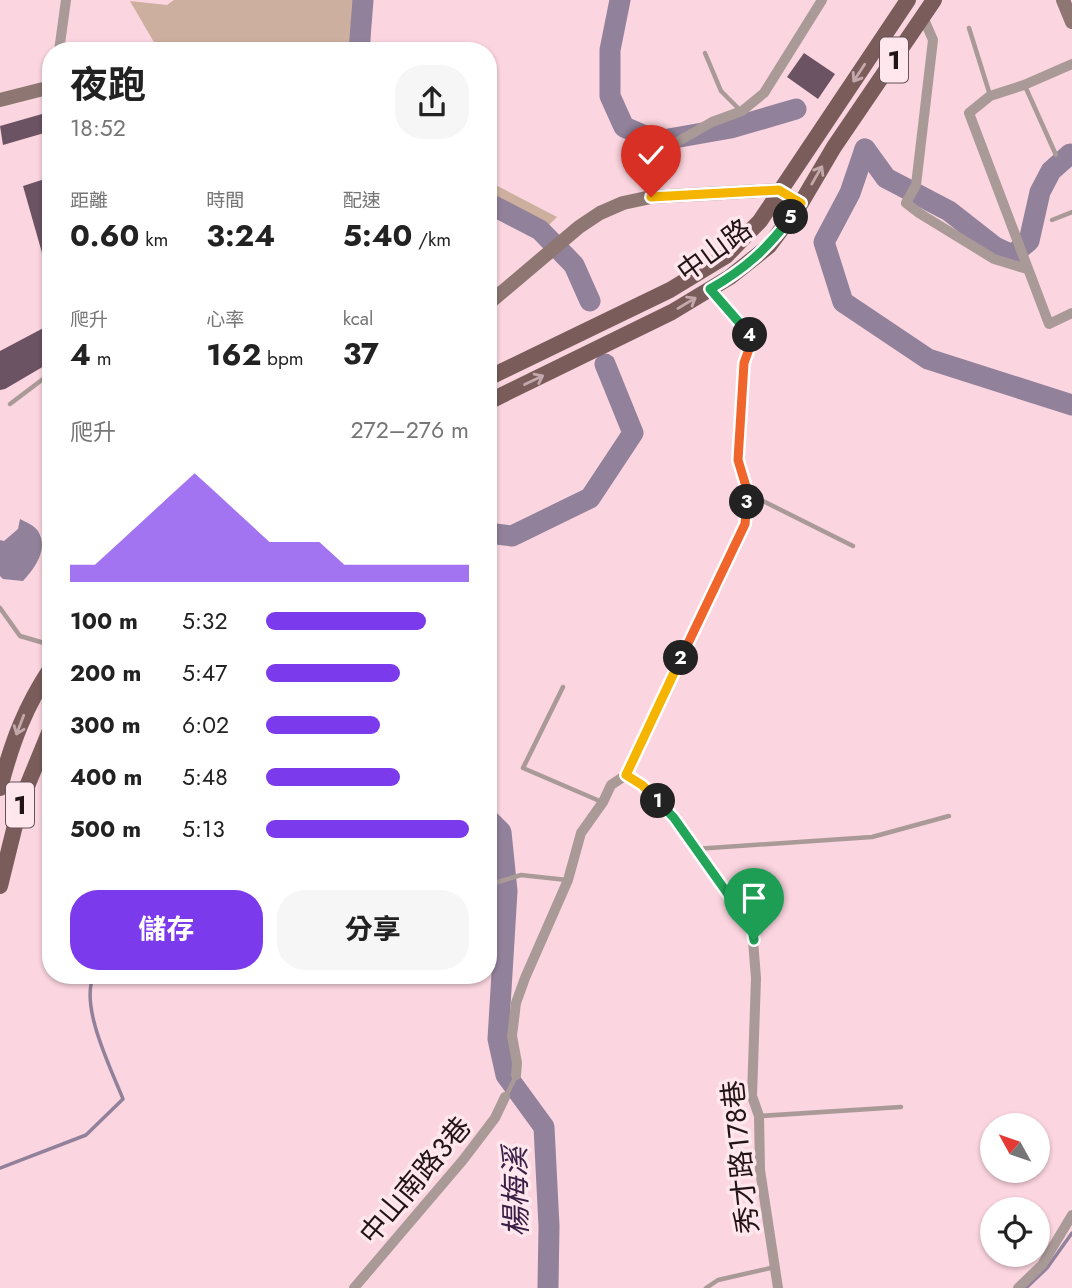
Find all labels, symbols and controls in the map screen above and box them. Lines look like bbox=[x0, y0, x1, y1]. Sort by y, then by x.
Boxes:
road number: 1 bbox=[880, 38, 908, 82]
text: 夜跑 bbox=[70, 57, 146, 112]
one-way arrow bbox=[852, 63, 866, 83]
button: share bbox=[395, 65, 469, 139]
text: 18:52 bbox=[70, 111, 126, 145]
pin bbox=[621, 125, 681, 197]
icon: check bbox=[632, 136, 670, 174]
one-way arrow bbox=[810, 166, 824, 186]
text: 距離 bbox=[70, 187, 108, 214]
text: 時間 bbox=[206, 187, 244, 214]
text: 配速 bbox=[343, 187, 381, 214]
pin: 5 bbox=[774, 200, 808, 234]
text: 5 bbox=[784, 203, 797, 230]
street label: 中山路 bbox=[668, 209, 760, 292]
text: 0.60 bbox=[70, 214, 139, 257]
text: 3:24 bbox=[206, 214, 275, 257]
text: 5:40 bbox=[343, 214, 412, 257]
text: km bbox=[139, 226, 168, 253]
text: /km bbox=[412, 226, 451, 253]
one-way arrow bbox=[677, 296, 697, 310]
text: kcal bbox=[343, 305, 373, 332]
text: 爬升 bbox=[70, 306, 108, 333]
text: 心率 bbox=[206, 306, 244, 333]
pin: 4 bbox=[732, 318, 768, 352]
text: 4 bbox=[743, 321, 756, 348]
text: 37 bbox=[343, 332, 379, 375]
text: 4 bbox=[70, 333, 91, 376]
text: 162 bbox=[206, 333, 261, 376]
text: m bbox=[91, 345, 111, 372]
text: bpm bbox=[261, 345, 304, 372]
one-way arrow bbox=[523, 372, 544, 386]
text: 272–276 m bbox=[350, 413, 469, 447]
text: 爬升 bbox=[70, 415, 116, 449]
pin: 3 bbox=[730, 484, 764, 520]
text: 3 bbox=[741, 488, 752, 515]
text: 100 m bbox=[70, 604, 138, 638]
text: 5:32 bbox=[182, 604, 228, 638]
pin: 2 bbox=[664, 640, 698, 676]
text: 2 bbox=[674, 644, 687, 671]
text: 200 m bbox=[70, 656, 141, 690]
text: 5:47 bbox=[182, 656, 227, 690]
text: 300 m bbox=[70, 708, 141, 742]
text: 6:02 bbox=[182, 708, 229, 742]
one-way arrow bbox=[12, 714, 25, 736]
text: 400 m bbox=[70, 760, 142, 794]
text: 5:48 bbox=[182, 760, 228, 794]
road number: 1 bbox=[6, 782, 34, 828]
pin: 1 bbox=[640, 784, 676, 818]
text: 1 bbox=[653, 787, 662, 814]
text: 500 m bbox=[70, 812, 141, 846]
text: 5:13 bbox=[182, 812, 225, 846]
pin bbox=[724, 868, 784, 940]
icon: arrive bbox=[735, 879, 773, 917]
button: 儲存 bbox=[70, 890, 263, 970]
button: 分享 bbox=[277, 890, 469, 970]
street label: 秀才路178巷 bbox=[712, 1078, 769, 1236]
street label: 中山南路3巷 bbox=[350, 1108, 481, 1253]
north arrow bbox=[980, 1113, 1050, 1183]
map controls bbox=[980, 1113, 1050, 1267]
water label: 楊梅溪 bbox=[493, 1143, 538, 1237]
button: locate bbox=[980, 1197, 1050, 1267]

